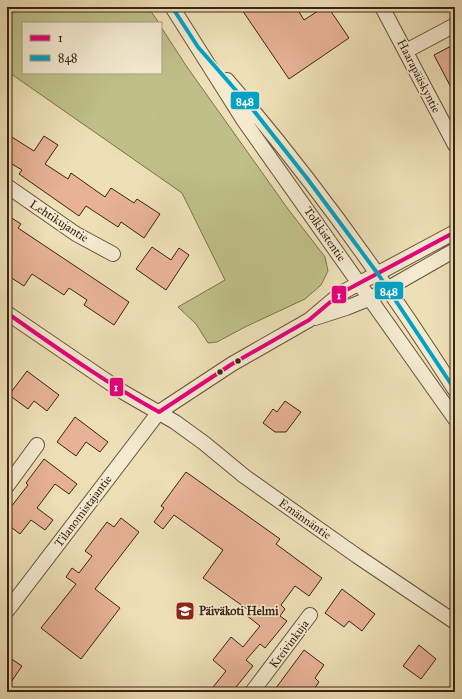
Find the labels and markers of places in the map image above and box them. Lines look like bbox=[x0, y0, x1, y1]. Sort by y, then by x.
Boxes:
unlabelled marker bbox=[233, 356, 243, 366]
unlabelled marker bbox=[215, 367, 225, 377]
school or university icon: Päiväkoti Helmi bbox=[174, 600, 196, 622]
place label: Päiväkoti Helmi bbox=[199, 604, 279, 618]

